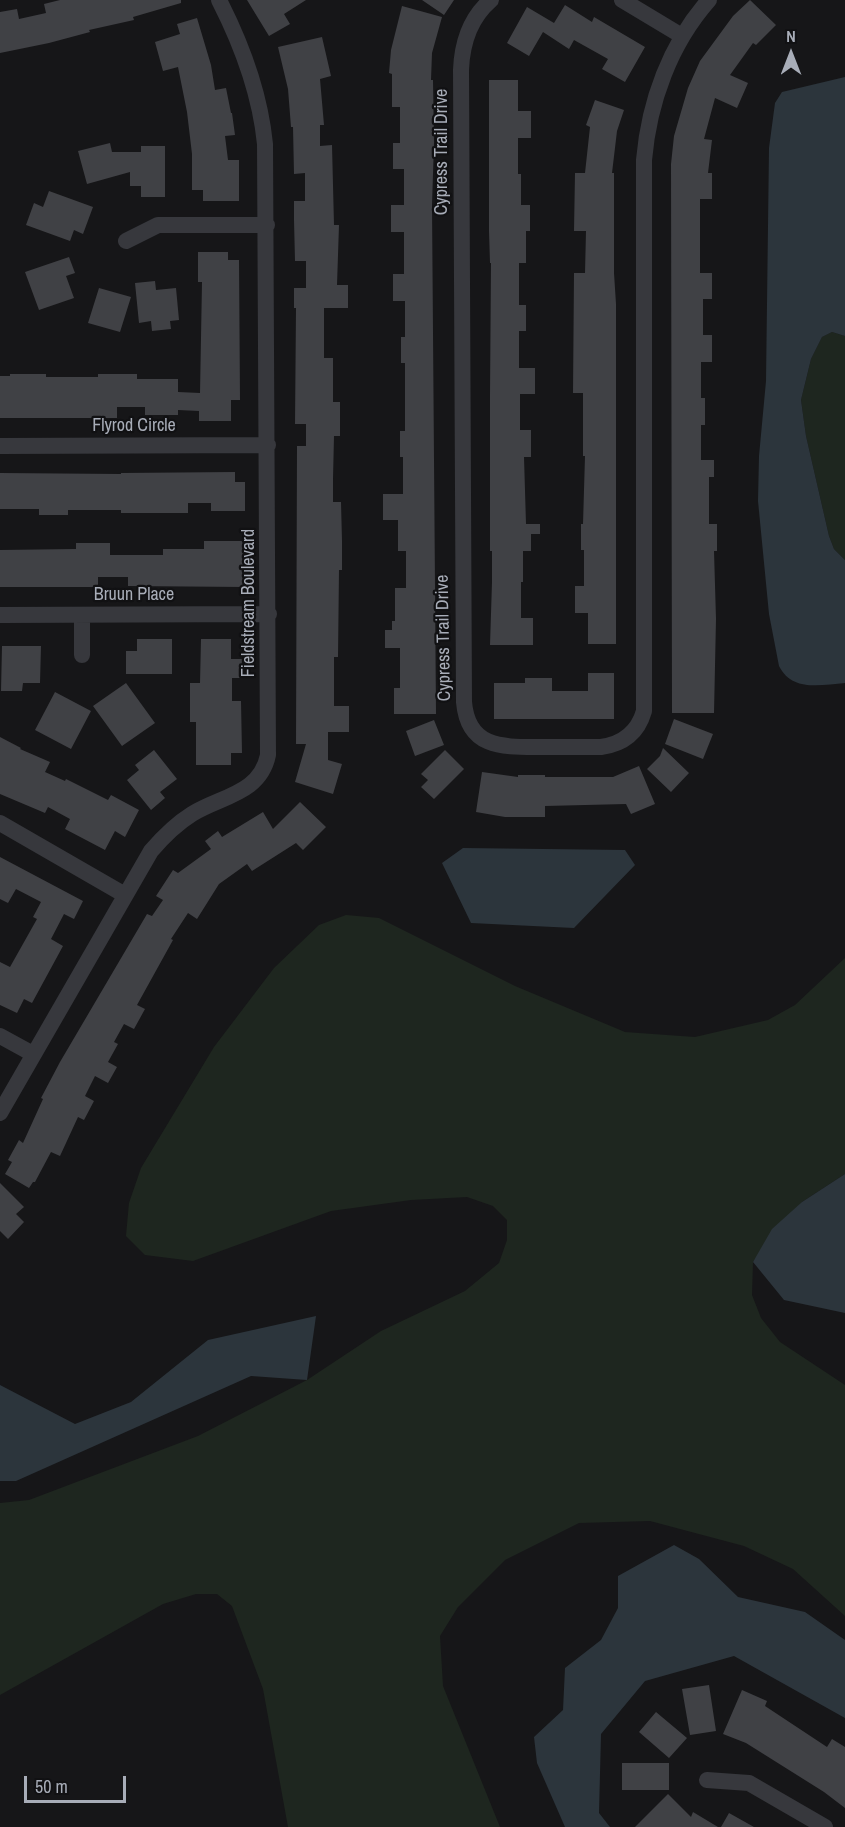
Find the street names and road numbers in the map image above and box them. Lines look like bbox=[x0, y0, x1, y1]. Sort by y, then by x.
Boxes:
street label: Cypress Trail Drive bbox=[431, 89, 453, 215]
street label: Flyrod Circle bbox=[92, 415, 176, 437]
street label: Fieldstream Boulevard bbox=[238, 529, 260, 677]
street label: Cypress Trail Drive bbox=[432, 575, 456, 701]
street label: Bruun Place bbox=[94, 584, 174, 606]

